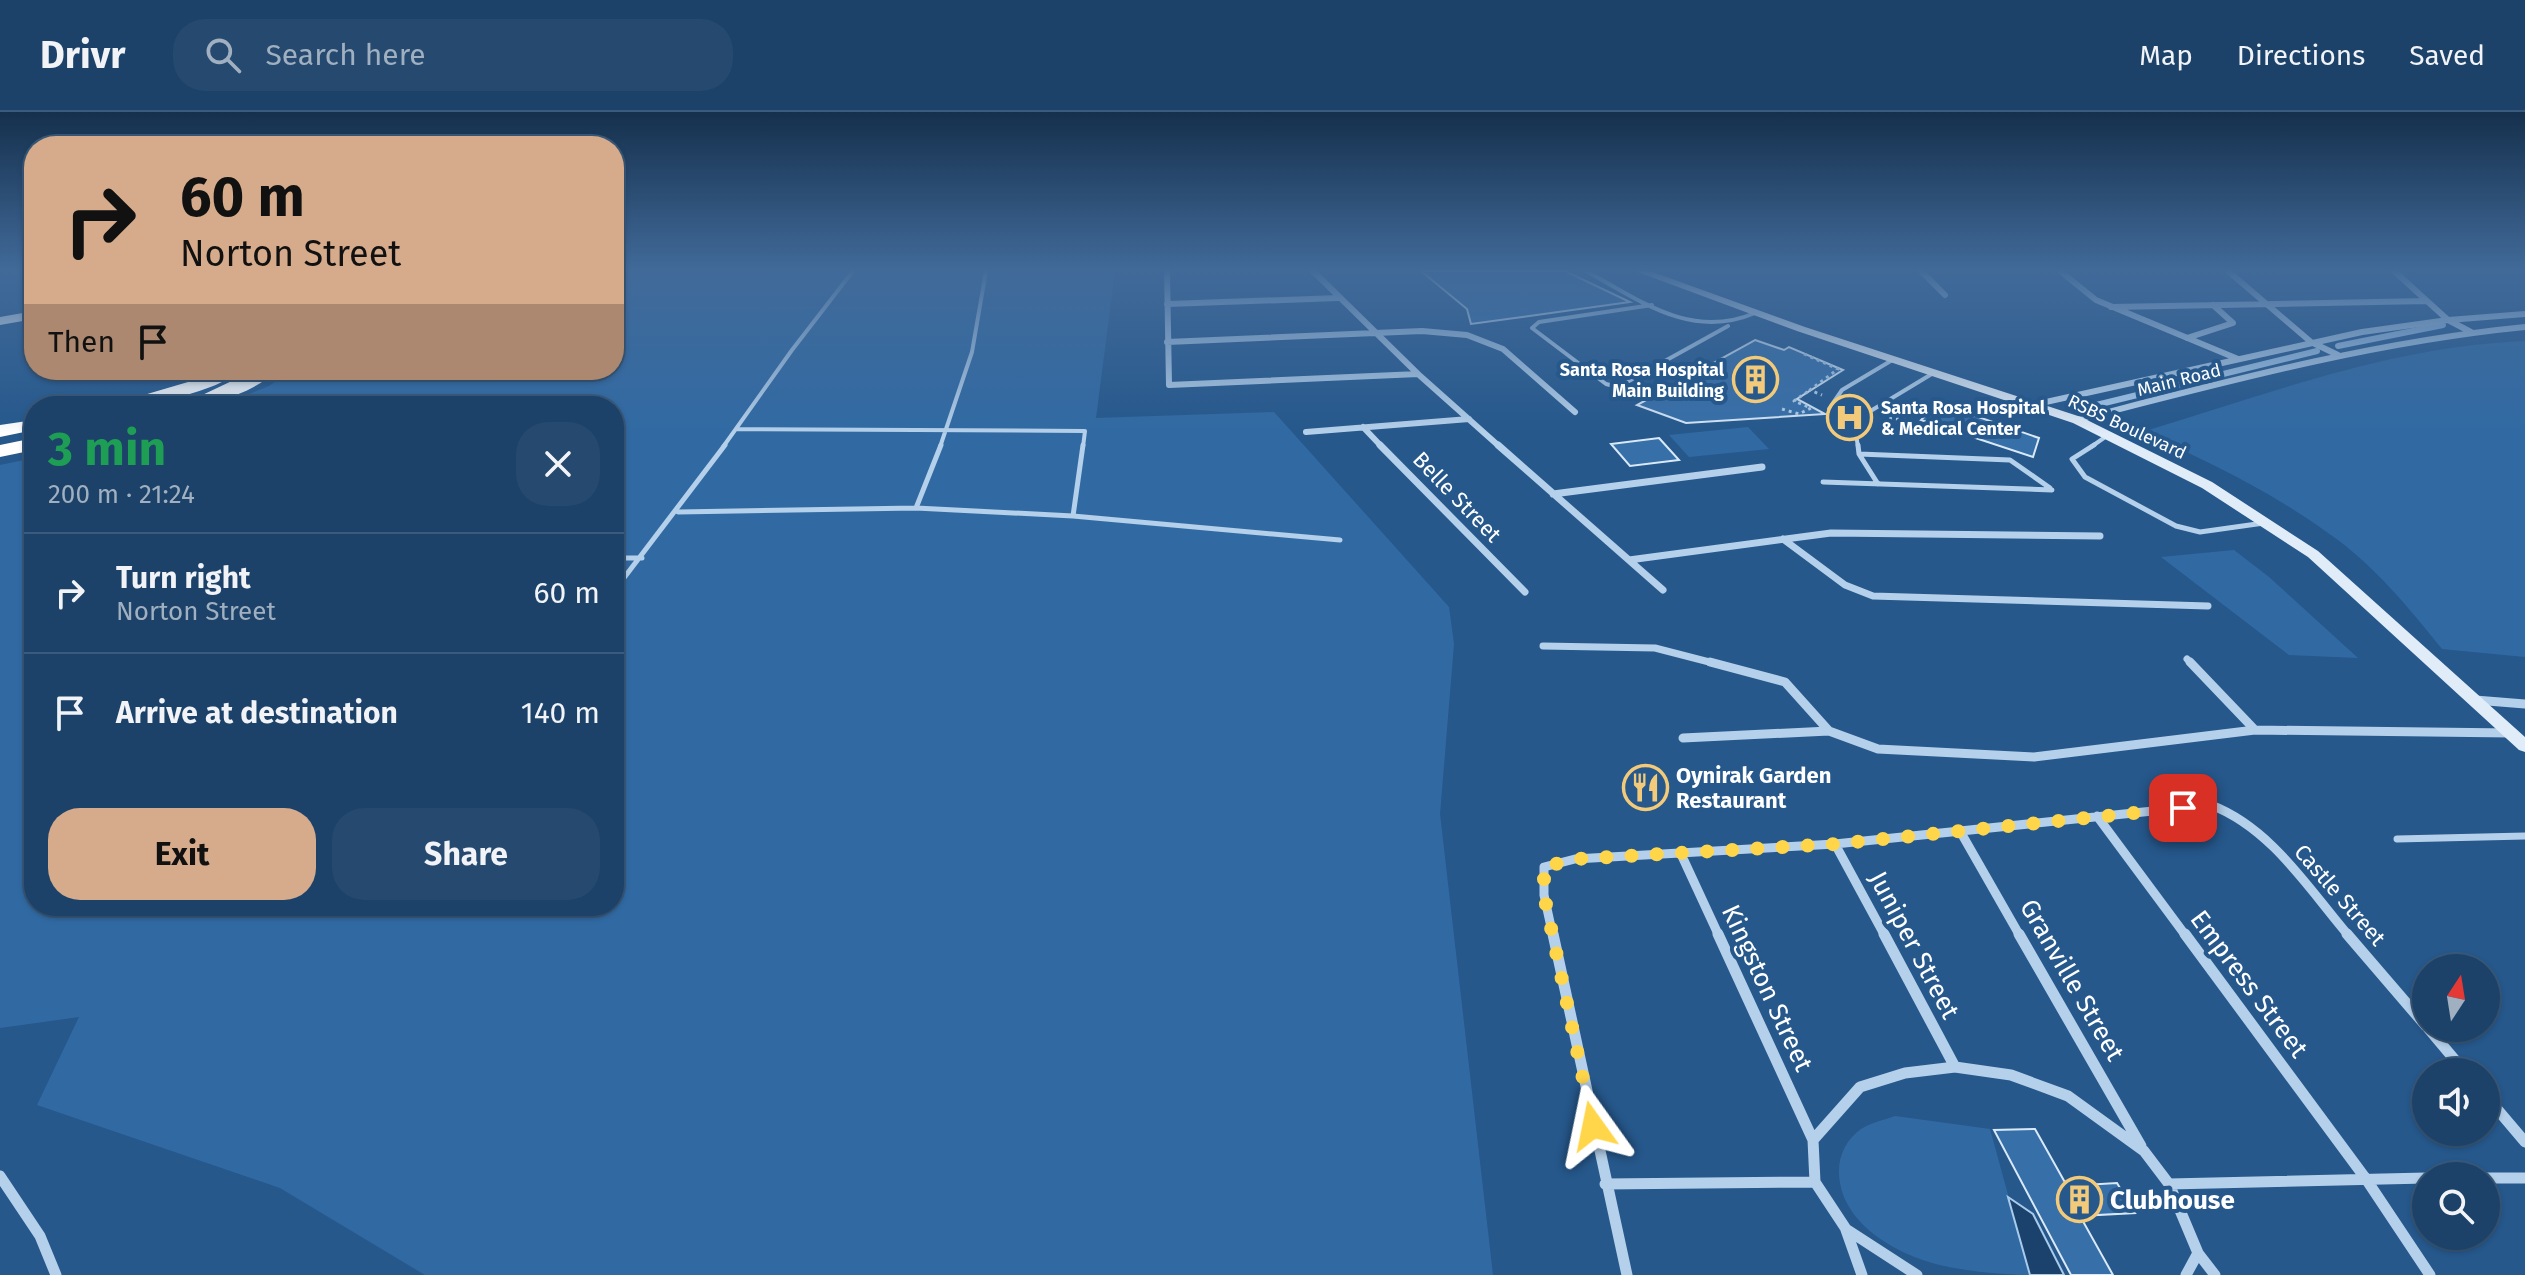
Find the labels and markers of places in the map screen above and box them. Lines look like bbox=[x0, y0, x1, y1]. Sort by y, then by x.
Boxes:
building icon: Santa Rosa Hospital Main Building bbox=[1731, 356, 1779, 404]
place label: Santa Rosa Hospital Main Building bbox=[1560, 359, 1725, 402]
hospital icon: Santa Rosa Hospital & Medical Center bbox=[1826, 394, 1874, 442]
place label: Santa Rosa Hospital & Medical Center bbox=[1881, 397, 2046, 440]
place label: Oynirak Garden Restaurant bbox=[1676, 762, 1831, 814]
restaurant icon: Oynirak Garden Restaurant bbox=[1621, 764, 1669, 812]
pin bbox=[2149, 774, 2217, 842]
building icon: Clubhouse bbox=[2055, 1176, 2103, 1224]
place label: Clubhouse bbox=[2110, 1185, 2235, 1216]

